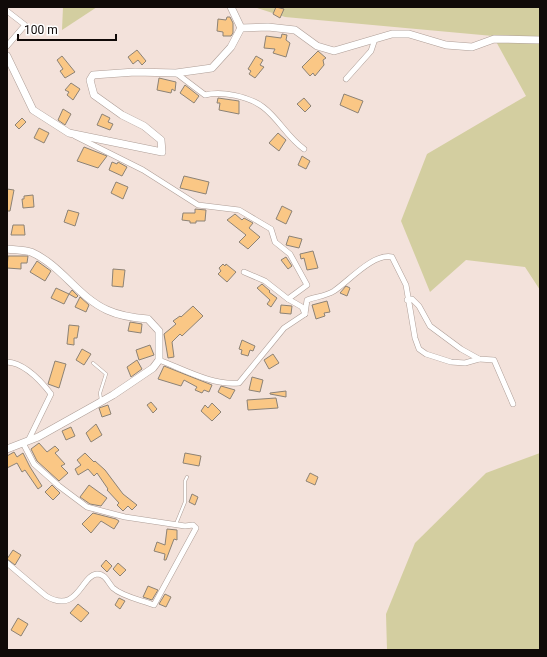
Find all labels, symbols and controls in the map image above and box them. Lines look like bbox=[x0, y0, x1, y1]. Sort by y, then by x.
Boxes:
scale bar bbox=[18, 16, 116, 42]
text: 100 m bbox=[24, 23, 58, 37]

